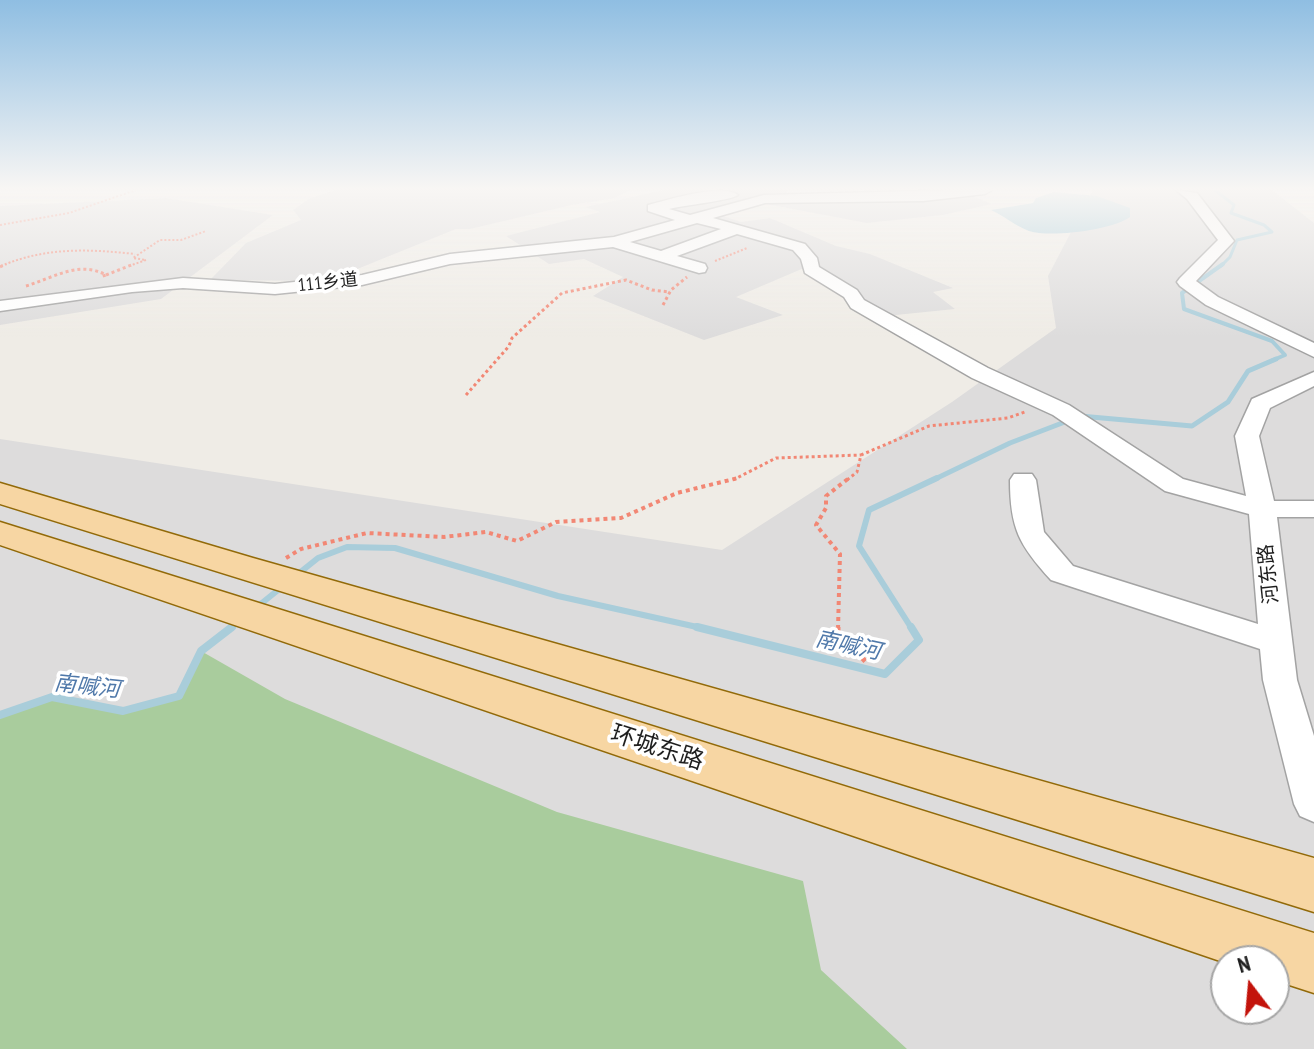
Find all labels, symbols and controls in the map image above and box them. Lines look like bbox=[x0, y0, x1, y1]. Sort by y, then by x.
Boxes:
street label: 111乡道 bbox=[297, 269, 359, 297]
street label: 河东路 bbox=[1254, 543, 1284, 605]
water label: 南喊河 bbox=[813, 626, 883, 666]
water label: 南喊河 bbox=[53, 670, 121, 704]
street label: 环城东路 bbox=[607, 719, 707, 777]
north arrow bbox=[1210, 945, 1290, 1025]
text: N bbox=[1234, 949, 1254, 979]

